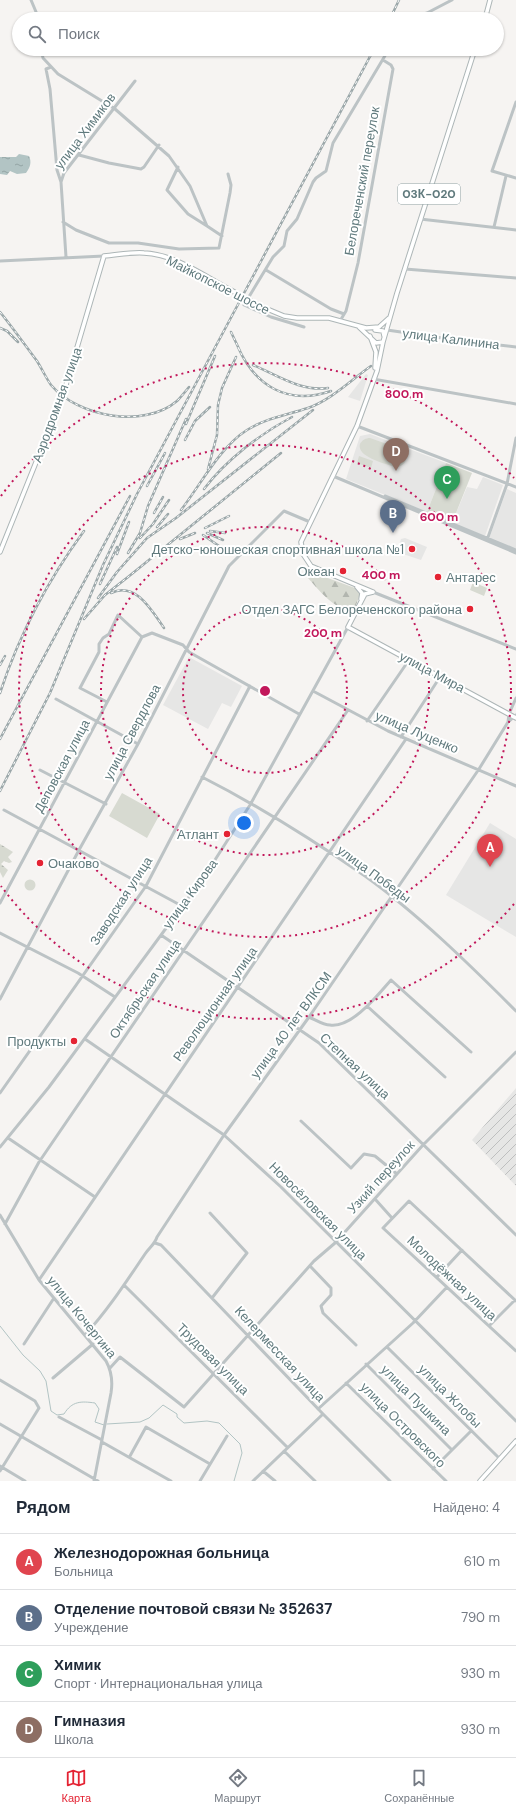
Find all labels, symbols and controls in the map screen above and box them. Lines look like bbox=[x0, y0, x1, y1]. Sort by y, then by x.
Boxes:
search box bbox=[12, 12, 504, 56]
icon: search bbox=[26, 23, 48, 45]
text: Поиск bbox=[58, 24, 100, 44]
street label: улица Химиков bbox=[51, 89, 119, 173]
street label: Белореченский переулок bbox=[341, 105, 384, 257]
road number: 03К-020 bbox=[398, 184, 460, 204]
street label: Майкопское шоссе bbox=[163, 252, 273, 318]
street label: улица Калинина bbox=[401, 325, 501, 353]
street label: Аэродромная улица bbox=[28, 344, 86, 465]
text: 800 m bbox=[385, 386, 423, 402]
pin: D bbox=[383, 438, 409, 471]
pin: C bbox=[434, 466, 460, 499]
pin: B bbox=[380, 500, 406, 533]
text: 600 m bbox=[420, 509, 458, 525]
place label: Детско-юношеская спортивная школа №1 bbox=[152, 541, 404, 558]
marker: Детско-юношеская спортивная школа №1 bbox=[407, 544, 417, 554]
place label: Океан bbox=[297, 563, 335, 580]
marker: Океан bbox=[338, 566, 348, 576]
text: 400 m bbox=[362, 567, 400, 583]
place label: Антарес bbox=[446, 569, 496, 586]
marker: Антарес bbox=[433, 572, 443, 582]
place label: Отдел ЗАГС Белореченского района bbox=[242, 601, 463, 618]
marker: Отдел ЗАГС Белореченского района bbox=[465, 604, 475, 614]
text: 200 m bbox=[304, 625, 342, 641]
street label: улица Мира bbox=[396, 648, 468, 697]
street label: улица Свердлова bbox=[100, 681, 165, 783]
centre of rings bbox=[258, 684, 272, 698]
street label: улица Луценко bbox=[373, 707, 461, 757]
street label: Деповская улица bbox=[30, 716, 94, 815]
your location bbox=[234, 813, 254, 833]
place label: Атлант bbox=[177, 826, 219, 843]
marker: Атлант bbox=[222, 829, 232, 839]
pin: A bbox=[477, 834, 503, 867]
street label: улица Победы bbox=[334, 842, 414, 906]
street label: Заводская улица bbox=[86, 853, 156, 949]
place label: Очаково bbox=[48, 855, 99, 872]
street label: улица Кирова bbox=[159, 855, 222, 932]
marker: Очаково bbox=[35, 858, 45, 868]
street label: Октябрьская улица bbox=[105, 935, 185, 1042]
street label: Революционная улица bbox=[169, 943, 261, 1065]
street label: улица 40 лет ВЛКСМ bbox=[247, 968, 335, 1082]
street label: Степная улица bbox=[316, 1029, 394, 1103]
place label: Продукты bbox=[7, 1033, 66, 1050]
marker: Продукты bbox=[69, 1036, 79, 1046]
street label: Узкий переулок bbox=[344, 1137, 419, 1217]
street label: Новосёловская улица bbox=[265, 1158, 371, 1264]
street label: Молодёжная улица bbox=[404, 1232, 501, 1325]
street label: улица Кочергина bbox=[44, 1272, 121, 1362]
street label: Келермесская улица bbox=[231, 1302, 329, 1406]
street label: Трудовая улица bbox=[173, 1319, 253, 1399]
street label: улица Пушкина bbox=[377, 1361, 455, 1439]
street label: улица Жлобы bbox=[415, 1361, 485, 1431]
street label: улица Островского bbox=[357, 1379, 449, 1471]
text: Рядом bbox=[16, 1496, 71, 1518]
text: Найдено: 4 bbox=[433, 1499, 500, 1516]
text: Железнодорожная больница bbox=[54, 1543, 269, 1563]
text: A bbox=[24, 1553, 34, 1570]
text: 610 m bbox=[464, 1553, 500, 1570]
text: Больница bbox=[54, 1563, 113, 1580]
text: Отделение почтовой связи № 352637 bbox=[54, 1599, 332, 1619]
text: B bbox=[25, 1609, 33, 1626]
text: 790 m bbox=[461, 1609, 500, 1626]
text: Учреждение bbox=[54, 1619, 129, 1636]
text: Химик bbox=[54, 1655, 101, 1675]
text: C bbox=[24, 1665, 34, 1682]
text: 930 m bbox=[460, 1665, 500, 1682]
text: Спорт · Интернациональная улица bbox=[54, 1675, 263, 1692]
text: Гимназия bbox=[54, 1711, 125, 1731]
text: D bbox=[24, 1721, 34, 1738]
text: 930 m bbox=[460, 1721, 500, 1738]
text: Школа bbox=[54, 1731, 94, 1748]
tab: Карта bbox=[62, 1767, 91, 1805]
tab: Маршрут bbox=[214, 1767, 261, 1805]
tab: Сохранённые bbox=[384, 1767, 454, 1805]

